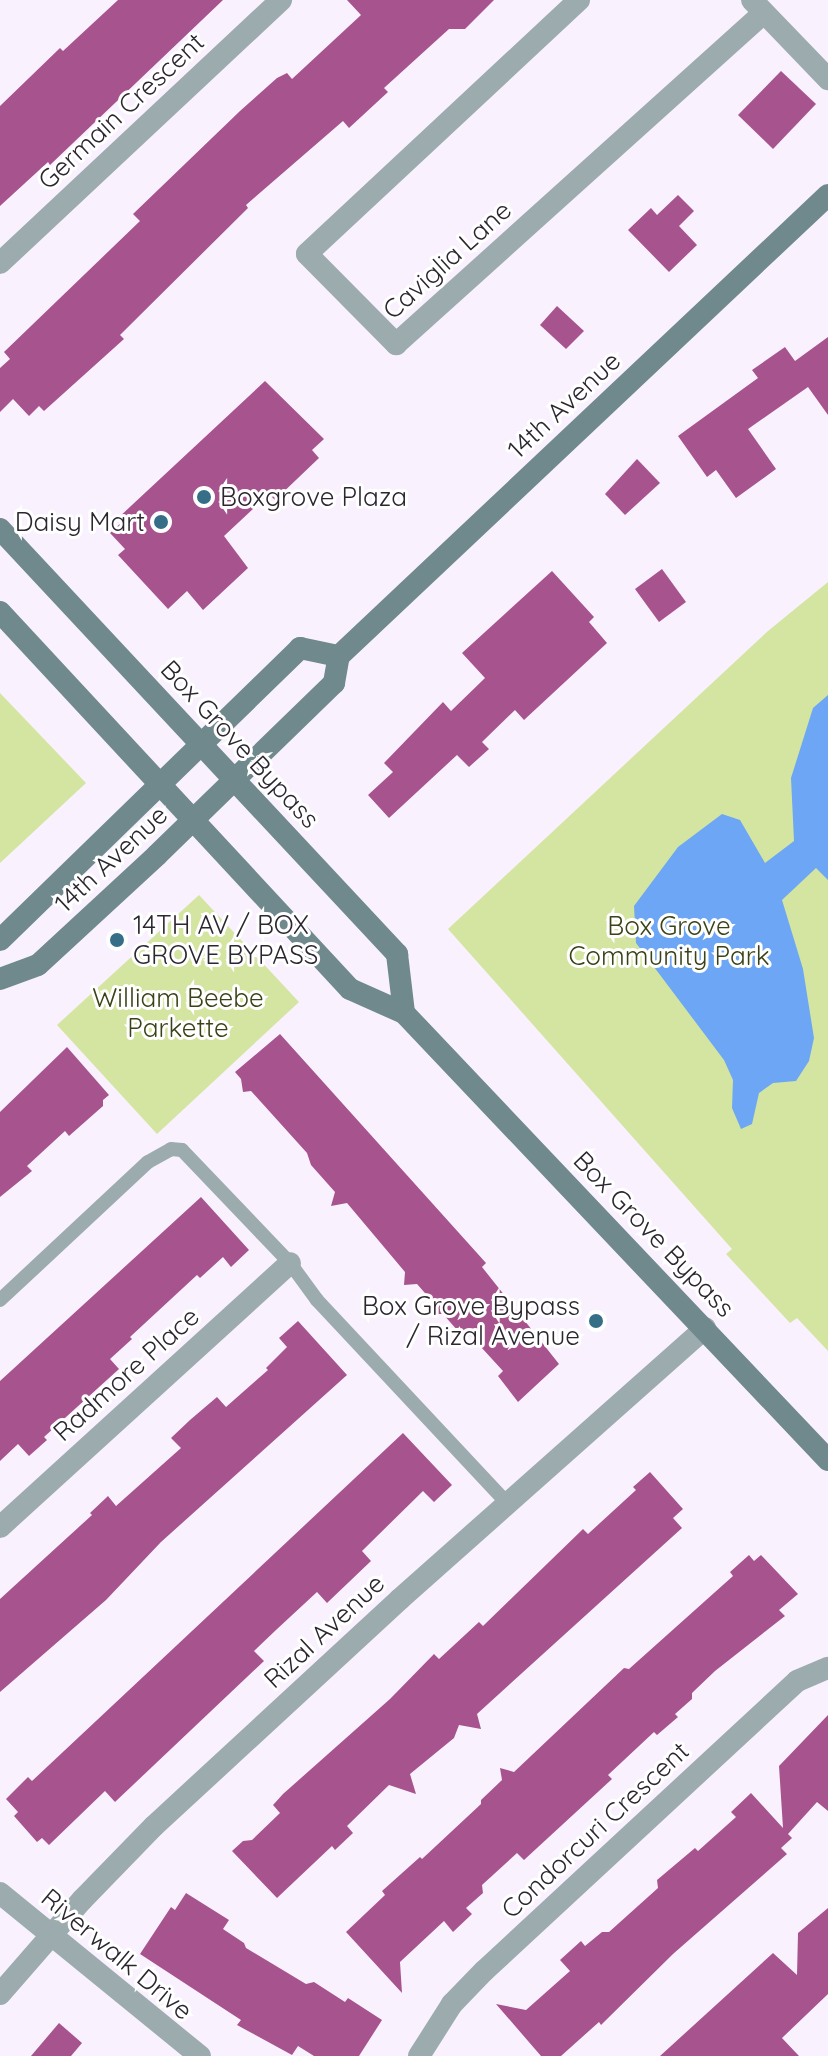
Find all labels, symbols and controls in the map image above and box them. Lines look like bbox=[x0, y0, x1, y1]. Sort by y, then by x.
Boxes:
street label: Germain Crescent bbox=[32, 26, 210, 196]
street label: Caviglia Lane bbox=[376, 194, 518, 326]
street label: 14th Avenue bbox=[501, 345, 627, 465]
place label: Boxgrove Plaza bbox=[220, 481, 407, 513]
marker: Boxgrove Plaza bbox=[195, 488, 213, 506]
place label: Daisy Mart bbox=[15, 506, 145, 538]
marker: Daisy Mart bbox=[152, 513, 170, 531]
street label: Box Grove Bypass bbox=[154, 654, 326, 834]
street label: 14th Avenue bbox=[48, 799, 174, 919]
place label: 14TH AV / BOX GROVE BYPASS bbox=[133, 909, 318, 970]
park label: Box Grove Community Park bbox=[568, 910, 770, 972]
marker: 14TH AV / BOX GROVE BYPASS bbox=[108, 931, 126, 949]
park label: William Beebe Parkette bbox=[92, 982, 264, 1044]
street label: Box Grove Bypass bbox=[567, 1145, 741, 1323]
place label: Box Grove Bypass / Rizal Avenue bbox=[362, 1290, 580, 1352]
street label: Radmore Place bbox=[47, 1300, 205, 1448]
marker: Box Grove Bypass / Rizal Avenue bbox=[587, 1312, 605, 1330]
street label: Rizal Avenue bbox=[257, 1567, 391, 1695]
street label: Condorcuri Crescent bbox=[495, 1735, 695, 1925]
street label: Riverwalk Drive bbox=[35, 1882, 199, 2026]

